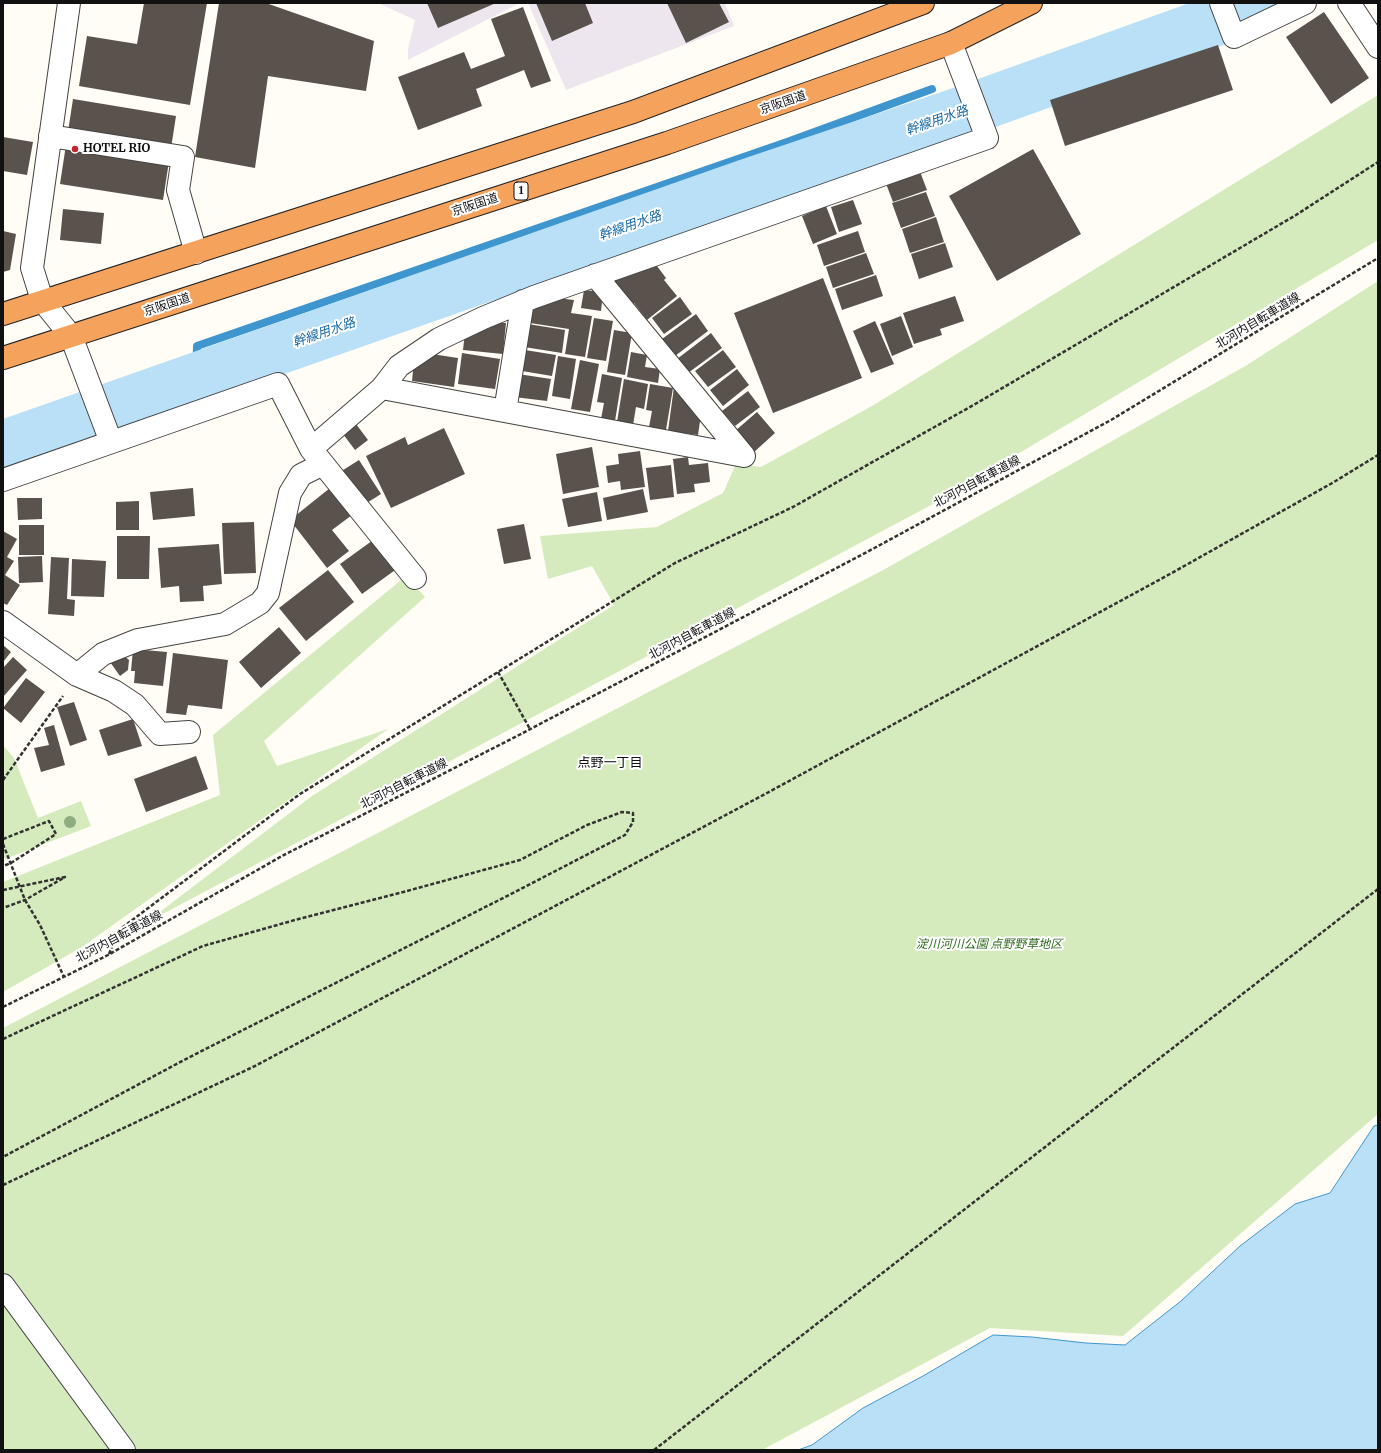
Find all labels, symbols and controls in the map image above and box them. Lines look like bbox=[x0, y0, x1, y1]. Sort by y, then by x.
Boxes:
street label: 京阪国道 bbox=[758, 88, 808, 118]
water label: 幹線用水路 bbox=[904, 103, 970, 139]
place label: HOTEL RIO bbox=[83, 142, 150, 156]
marker: HOTEL RIO bbox=[70, 144, 80, 154]
road number: 1 bbox=[514, 182, 528, 200]
street label: 京阪国道 bbox=[450, 191, 500, 219]
water label: 幹線用水路 bbox=[597, 208, 663, 244]
street label: 北河内自転車道線 bbox=[1213, 290, 1303, 352]
street label: 京阪国道 bbox=[142, 291, 192, 319]
water label: 幹線用水路 bbox=[291, 315, 357, 351]
street label: 北河内自転車道線 bbox=[931, 453, 1023, 511]
street label: 北河内自転車道線 bbox=[646, 605, 738, 663]
district label: 点野一丁目 bbox=[578, 755, 642, 771]
street label: 北河内自転車道線 bbox=[358, 756, 450, 812]
street label: 北河内自転車道線 bbox=[73, 908, 165, 966]
park label: 淀川河川公園 点野野草地区 bbox=[916, 938, 1062, 952]

